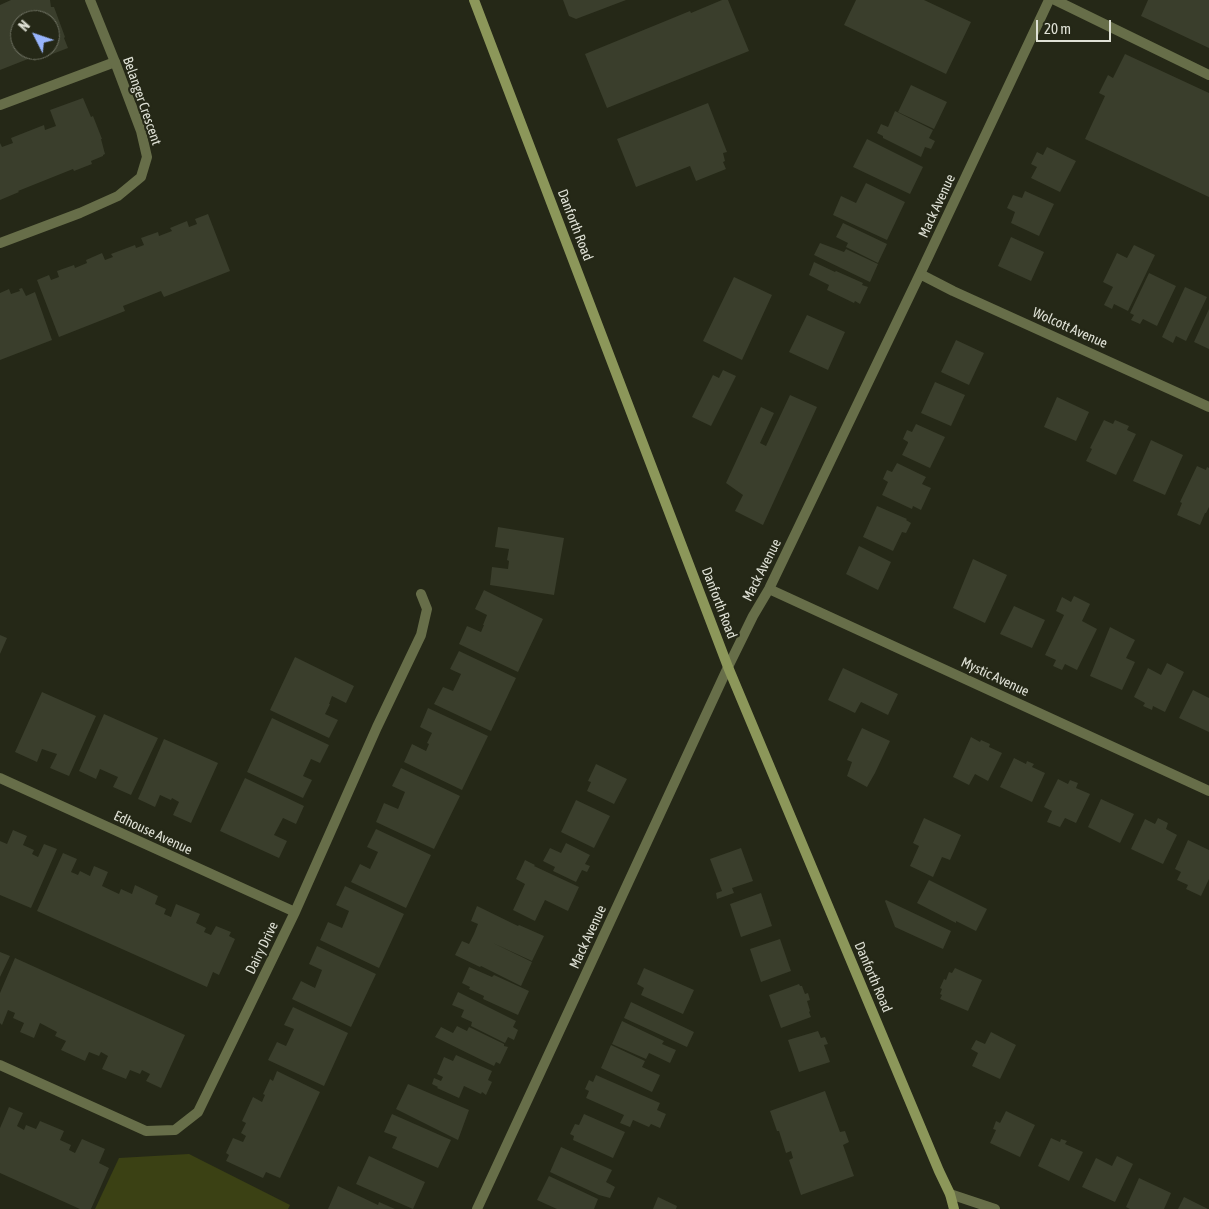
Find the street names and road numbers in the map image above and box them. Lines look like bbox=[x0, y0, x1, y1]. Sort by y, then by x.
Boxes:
street label: Belanger Crescent bbox=[119, 55, 165, 147]
street label: Mack Avenue bbox=[915, 172, 959, 240]
street label: Danforth Road bbox=[554, 187, 596, 263]
street label: Wolcott Avenue bbox=[1030, 304, 1110, 352]
street label: Mack Avenue bbox=[739, 536, 785, 604]
street label: Danforth Road bbox=[698, 565, 740, 641]
street label: Mystic Avenue bbox=[958, 654, 1032, 700]
street label: Edhouse Avenue bbox=[111, 807, 195, 859]
street label: Mack Avenue bbox=[566, 903, 610, 971]
street label: Dairy Drive bbox=[242, 919, 282, 977]
street label: Danforth Road bbox=[851, 939, 895, 1015]

